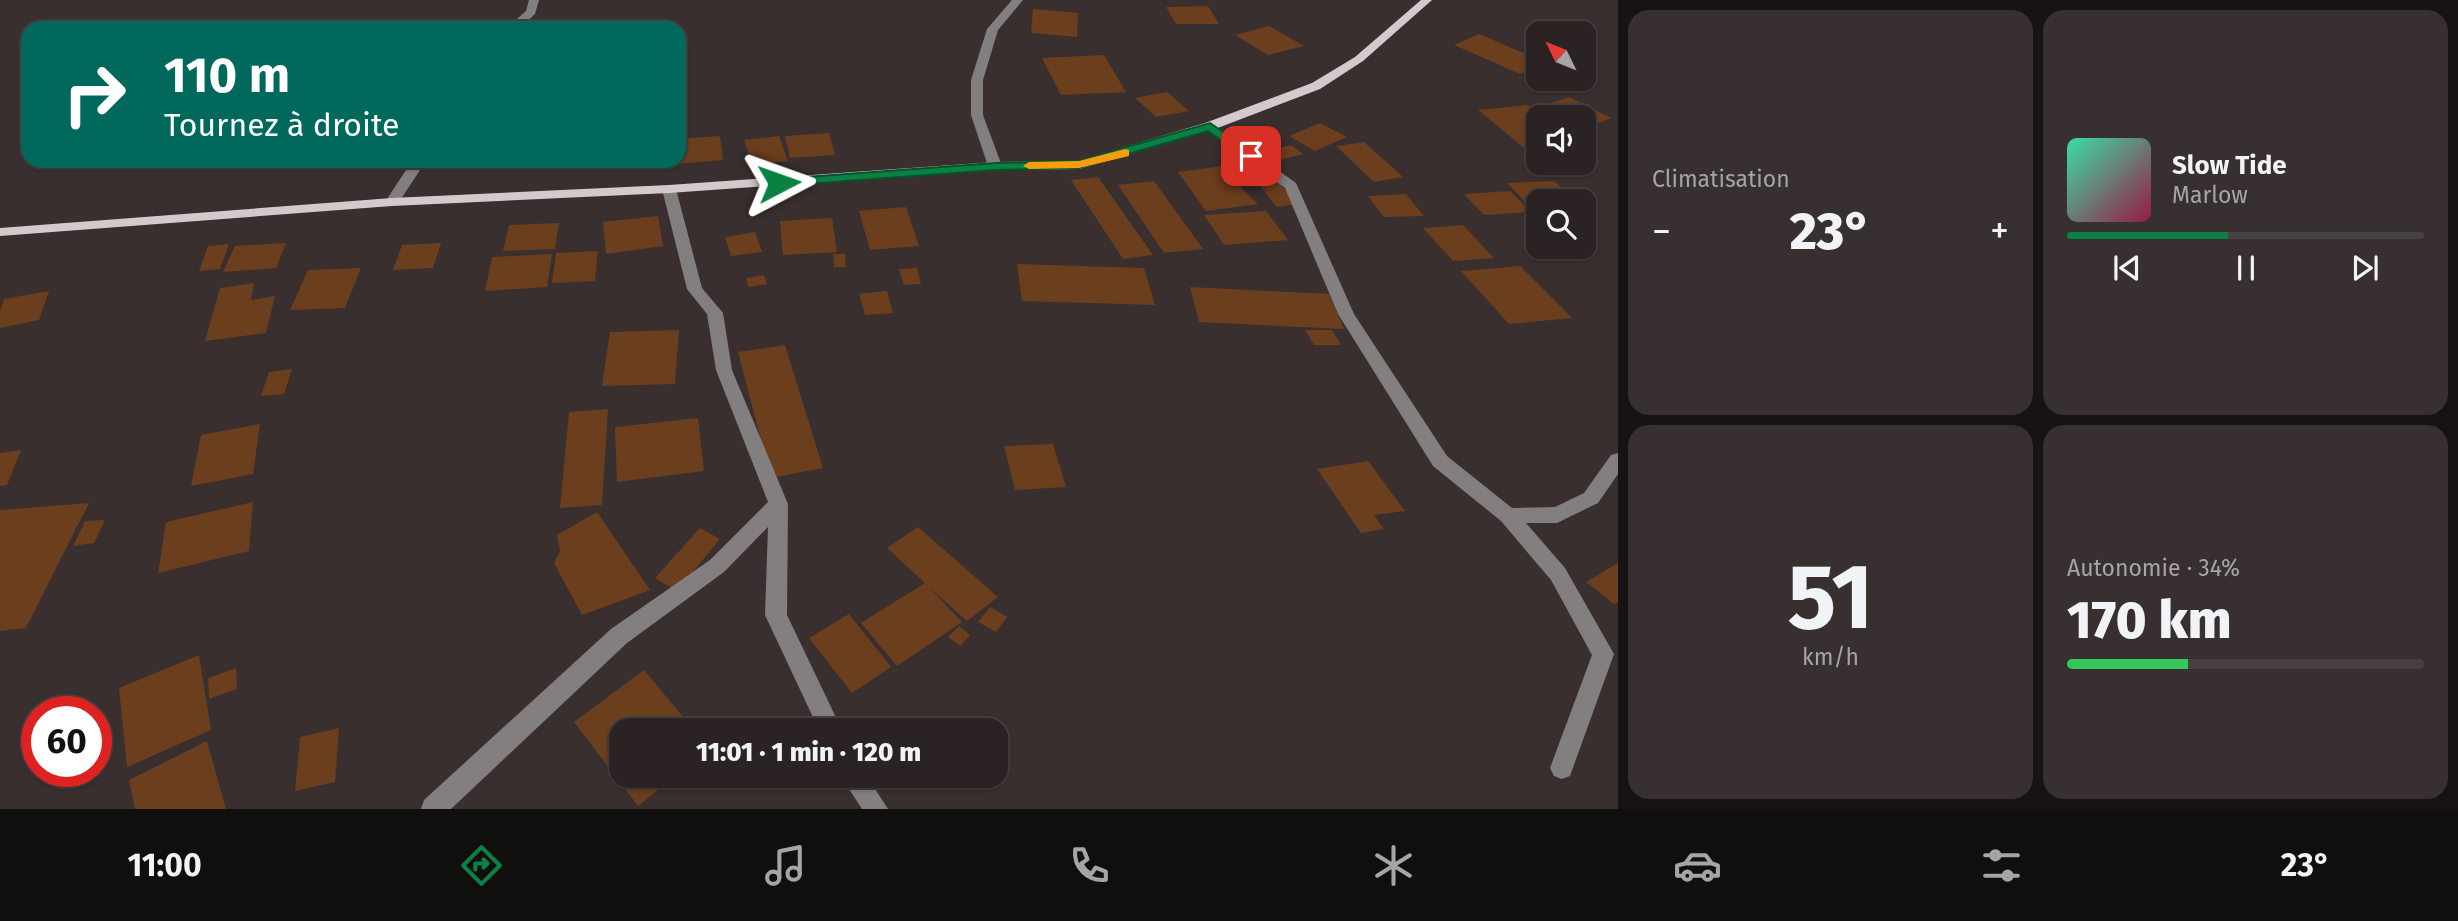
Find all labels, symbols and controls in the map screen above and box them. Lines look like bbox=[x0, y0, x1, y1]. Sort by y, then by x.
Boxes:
north arrow bbox=[1526, 21, 1596, 91]
map controls bbox=[1526, 21, 1596, 259]
text: 110 m bbox=[164, 46, 290, 105]
icon: right bbox=[49, 49, 140, 140]
button: sound bbox=[1526, 105, 1596, 175]
text: Tournez à droite bbox=[164, 106, 400, 144]
pin bbox=[1221, 126, 1281, 186]
icon: arrive bbox=[1232, 137, 1270, 175]
position arrow bbox=[742, 146, 816, 220]
text: Slow Tide bbox=[2172, 150, 2287, 181]
text: Climatisation bbox=[1652, 165, 1790, 193]
text: Marlow bbox=[2172, 181, 2248, 209]
button: search bbox=[1526, 189, 1596, 259]
text: 23° bbox=[1790, 200, 1871, 263]
text: − bbox=[1652, 208, 1671, 254]
text: + bbox=[1990, 208, 2009, 254]
icon: previous bbox=[2108, 249, 2146, 287]
icon: pause bbox=[2227, 249, 2265, 287]
icon: next bbox=[2346, 249, 2384, 287]
text: 51 bbox=[1788, 543, 1873, 652]
text: Autonomie · 34% bbox=[2067, 554, 2240, 582]
text: 170 km bbox=[2067, 589, 2232, 652]
text: km/h bbox=[1802, 643, 1859, 671]
speed limit sign: 60 bbox=[21, 696, 112, 787]
text: 11:01 · 1 min · 120 m bbox=[696, 737, 921, 768]
icon: directions bbox=[457, 841, 506, 890]
icon: music bbox=[761, 841, 810, 890]
icon: phone bbox=[1065, 841, 1114, 890]
icon: climate bbox=[1369, 841, 1418, 890]
icon: car bbox=[1673, 841, 1722, 890]
icon: filters bbox=[1977, 841, 2026, 890]
text: 11:00 bbox=[128, 846, 202, 884]
text: 23° bbox=[2281, 846, 2330, 884]

